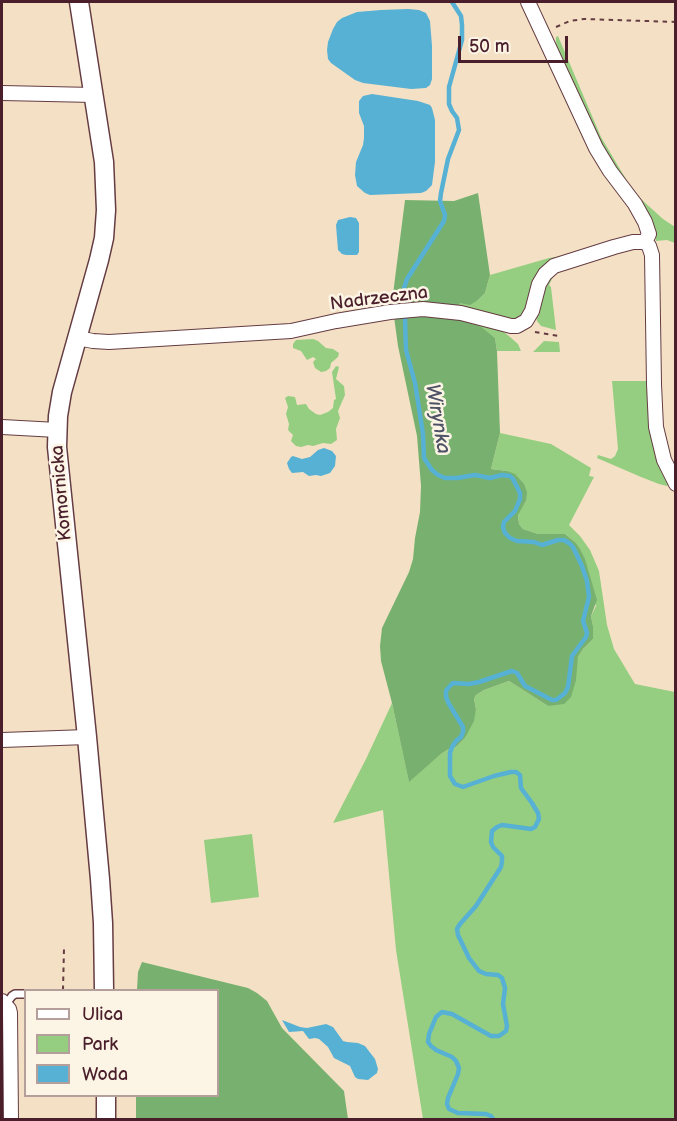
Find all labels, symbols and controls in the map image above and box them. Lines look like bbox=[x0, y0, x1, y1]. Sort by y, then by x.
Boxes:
scale bar bbox=[461, 24, 570, 62]
text: 50 m bbox=[469, 36, 510, 57]
street label: Nadrzeczna bbox=[329, 282, 429, 316]
water label: Wirynka bbox=[419, 382, 455, 456]
street label: Komornicka bbox=[47, 444, 77, 542]
legend bbox=[24, 989, 219, 1097]
text: Ulica bbox=[82, 1004, 123, 1025]
text: Park bbox=[82, 1034, 118, 1055]
text: Woda bbox=[82, 1064, 128, 1085]

